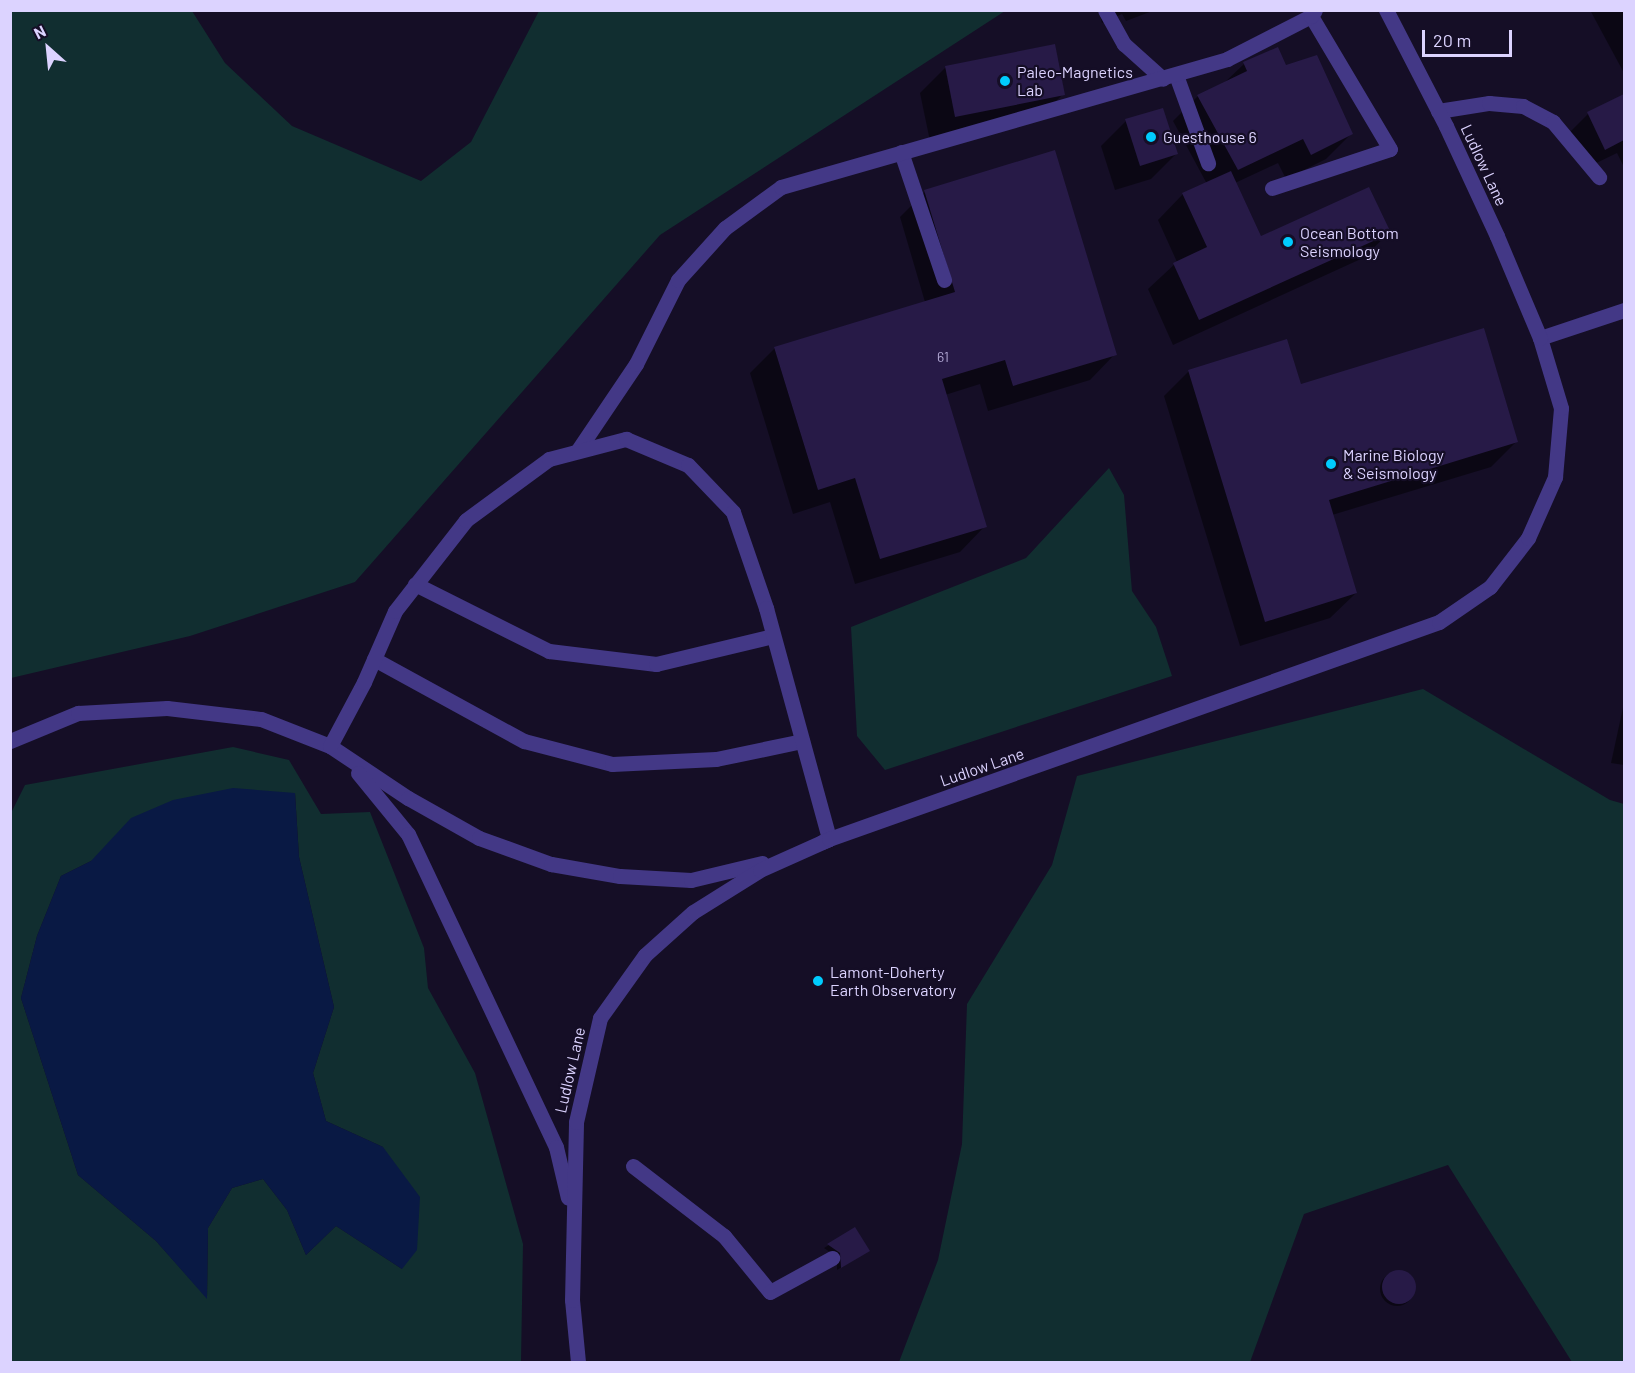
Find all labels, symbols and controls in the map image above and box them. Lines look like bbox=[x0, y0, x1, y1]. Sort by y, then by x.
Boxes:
north arrow bbox=[18, 18, 78, 78]
scale bar bbox=[1425, 18, 1515, 56]
text: N bbox=[31, 21, 49, 42]
text: 20 m bbox=[1433, 29, 1471, 51]
place label: Paleo-Magnetics Lab bbox=[1017, 62, 1133, 100]
marker: Paleo-Magnetics Lab bbox=[998, 74, 1012, 88]
street label: Ludlow Lane bbox=[1457, 121, 1511, 209]
place label: Guesthouse 6 bbox=[1163, 127, 1257, 147]
marker: Guesthouse 6 bbox=[1144, 130, 1158, 144]
place label: Ocean Bottom Seismology bbox=[1300, 223, 1399, 261]
marker: Ocean Bottom Seismology bbox=[1281, 235, 1295, 249]
house number: 61 bbox=[937, 349, 949, 365]
place label: Marine Biology & Seismology bbox=[1343, 445, 1444, 483]
marker: Marine Biology & Seismology bbox=[1324, 457, 1338, 471]
street label: Ludlow Lane bbox=[937, 744, 1027, 790]
place label: Lamont-Doherty Earth Observatory bbox=[830, 962, 956, 1000]
marker: Lamont-Doherty Earth Observatory bbox=[811, 974, 825, 988]
street label: Ludlow Lane bbox=[551, 1025, 589, 1115]

